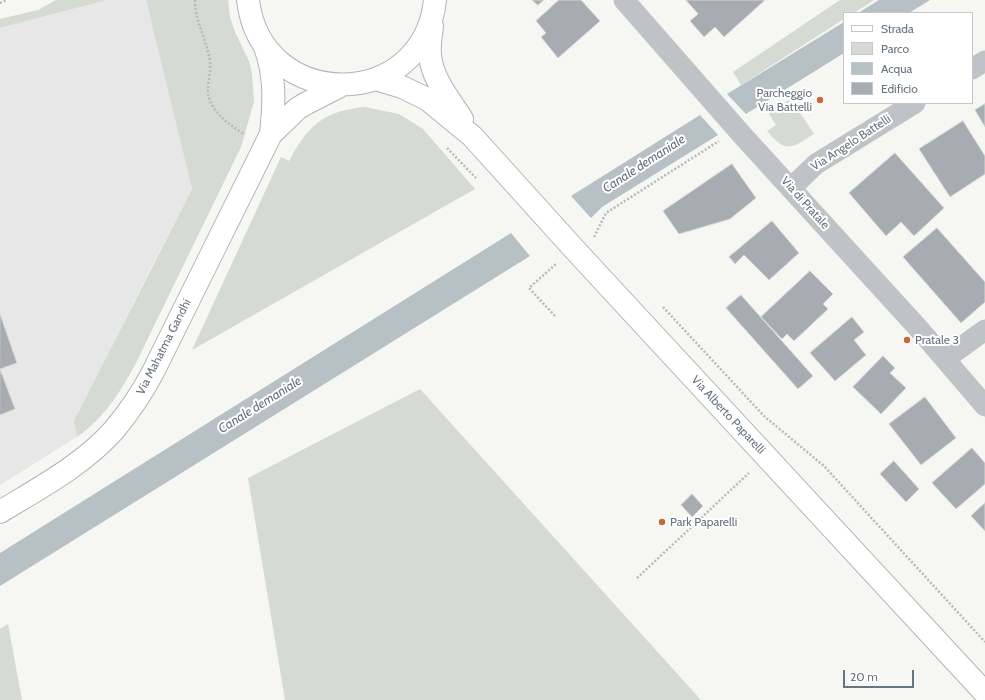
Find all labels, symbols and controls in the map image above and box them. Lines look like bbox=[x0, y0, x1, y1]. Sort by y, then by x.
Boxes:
legend bbox=[843, 12, 973, 104]
text: Strada bbox=[881, 21, 914, 36]
text: Parco bbox=[881, 41, 909, 56]
text: Acqua bbox=[881, 61, 912, 76]
text: Edificio bbox=[881, 81, 918, 96]
place label: Parcheggio Via Battelli bbox=[756, 86, 812, 114]
marker: Parcheggio Via Battelli bbox=[815, 95, 825, 105]
street label: Via Angelo Battelli bbox=[808, 112, 894, 174]
water label: Canale demaniale bbox=[600, 132, 688, 196]
street label: Via di Pratale bbox=[778, 174, 832, 232]
street label: Via Mahatma Gandhi bbox=[134, 297, 194, 397]
place label: Pratale 3 bbox=[915, 333, 959, 347]
marker: Pratale 3 bbox=[902, 335, 912, 345]
water label: Canale demaniale bbox=[216, 373, 304, 437]
street label: Via Alberto Paparelli bbox=[688, 373, 768, 457]
place label: Park Paparelli bbox=[670, 515, 737, 529]
marker: Park Paparelli bbox=[657, 517, 667, 527]
scale bar bbox=[845, 662, 916, 688]
text: 20 m bbox=[850, 669, 878, 684]

